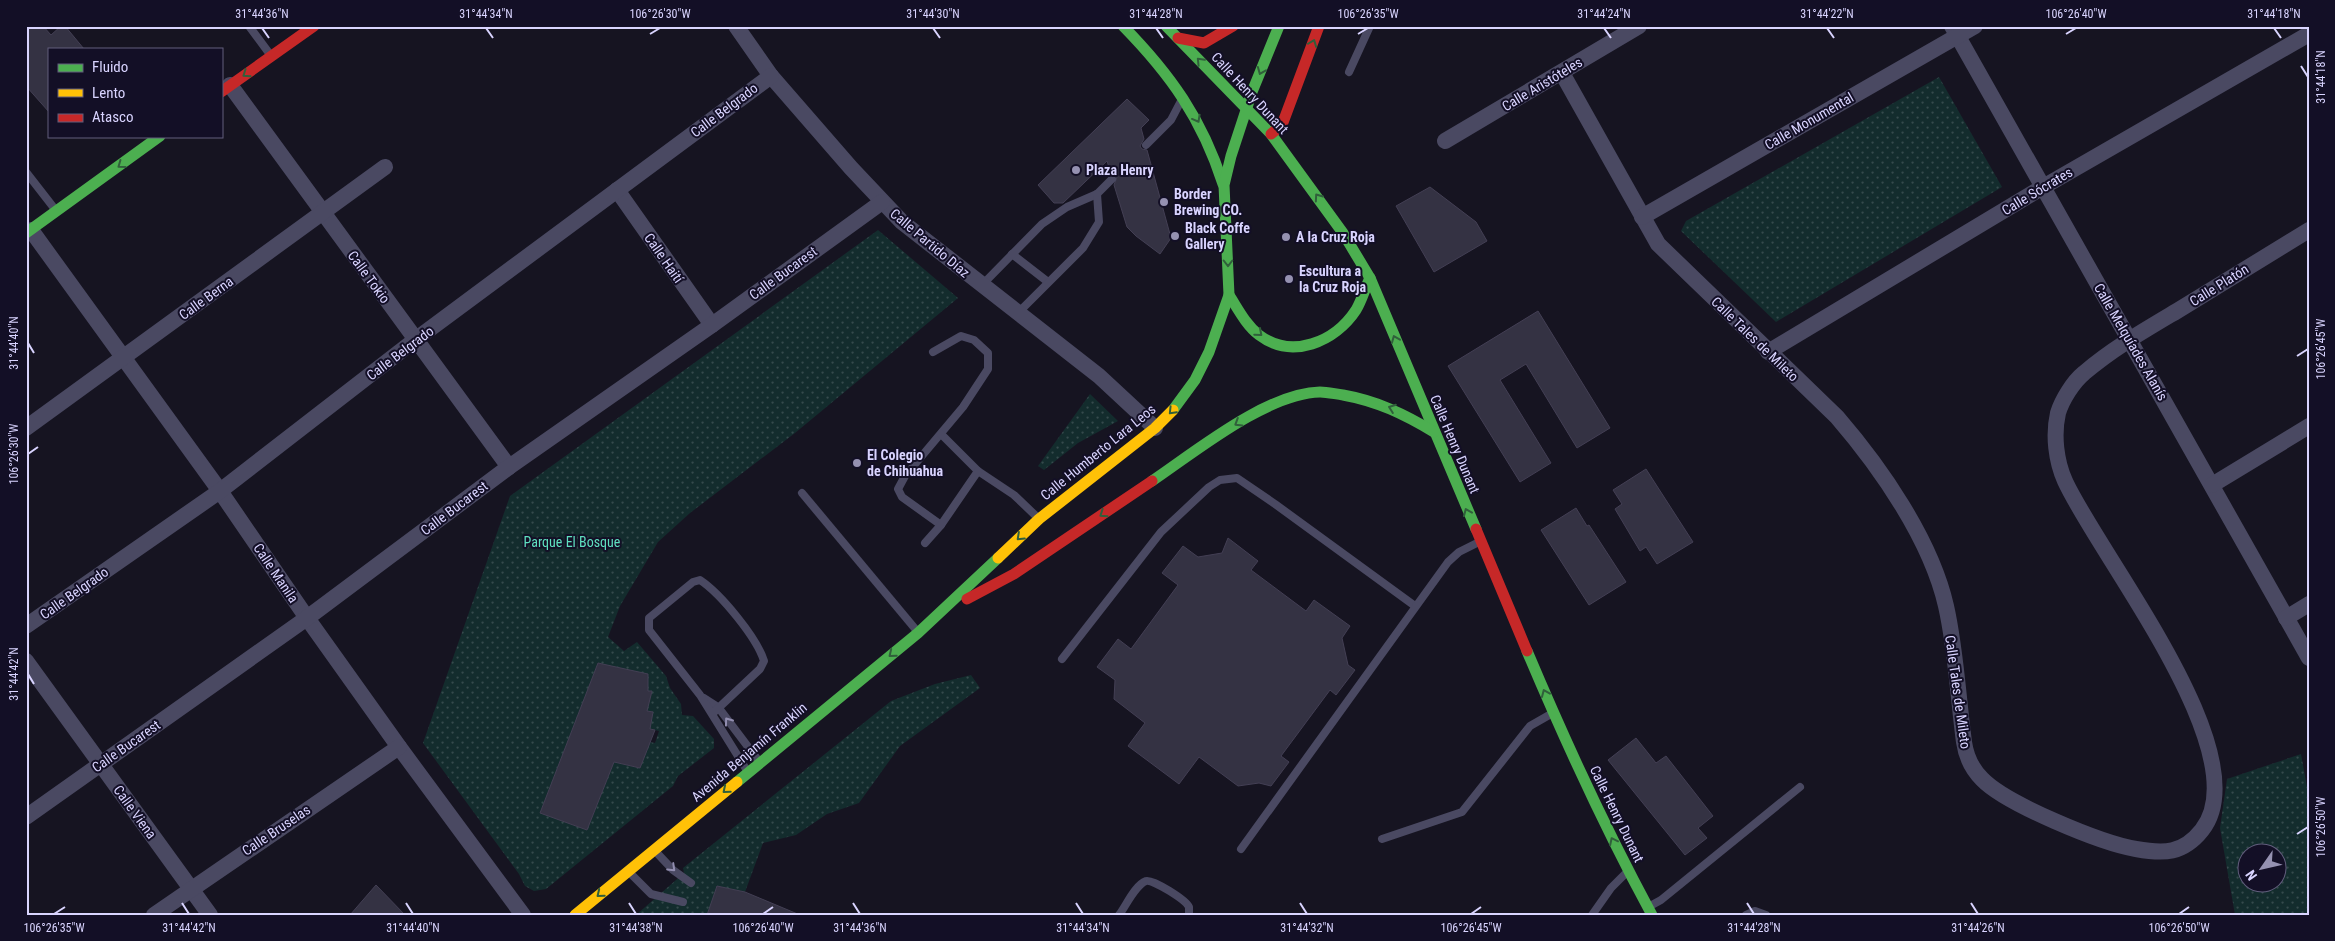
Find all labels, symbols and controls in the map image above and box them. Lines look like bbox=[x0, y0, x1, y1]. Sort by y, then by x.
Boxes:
text: 31°44'36"N bbox=[235, 7, 289, 21]
text: 31°44'34"N bbox=[459, 7, 513, 21]
text: 106°26'30"W bbox=[629, 7, 691, 21]
text: 31°44'30"N bbox=[906, 7, 960, 21]
text: 31°44'28"N bbox=[1129, 7, 1183, 21]
text: 106°26'35"W bbox=[1337, 7, 1399, 21]
text: 31°44'24"N bbox=[1577, 7, 1631, 21]
text: 31°44'22"N bbox=[1800, 7, 1854, 21]
text: 106°26'40"W bbox=[2045, 7, 2107, 21]
text: 31°44'18"N bbox=[2247, 7, 2301, 21]
one-way arrow bbox=[1307, 39, 1317, 48]
legend bbox=[48, 48, 222, 138]
street label: Calle Henry Dunant bbox=[1208, 49, 1292, 137]
text: 31°44'18"N bbox=[2314, 50, 2328, 104]
street label: Calle Aristóteles bbox=[1499, 54, 1585, 114]
text: Fluido bbox=[92, 58, 128, 76]
one-way arrow bbox=[1197, 58, 1206, 67]
one-way arrow bbox=[1256, 66, 1267, 75]
one-way arrow bbox=[242, 68, 251, 78]
street label: Calle Belgrado bbox=[687, 80, 761, 140]
text: Lento bbox=[92, 84, 125, 102]
street label: Calle Monumental bbox=[1762, 89, 1856, 153]
text: Atasco bbox=[92, 108, 133, 126]
one-way arrow bbox=[1191, 113, 1201, 122]
one-way arrow bbox=[117, 159, 127, 168]
place label: Plaza Henry bbox=[1086, 162, 1154, 178]
marker: Plaza Henry bbox=[1070, 164, 1082, 176]
street label: Calle Sócrates bbox=[1999, 164, 2075, 218]
place label: Border Brewing CO. bbox=[1174, 186, 1242, 218]
one-way arrow bbox=[1315, 193, 1324, 203]
marker: Border Brewing CO. bbox=[1158, 196, 1170, 208]
street label: Calle Partido Díaz bbox=[887, 205, 973, 281]
place label: Black Coffe Gallery bbox=[1185, 220, 1250, 252]
place label: A la Cruz Roja bbox=[1296, 229, 1375, 245]
street label: Calle Haití bbox=[641, 230, 687, 286]
marker: Black Coffe Gallery bbox=[1169, 230, 1181, 242]
marker: A la Cruz Roja bbox=[1280, 231, 1292, 243]
street label: Calle Bucarest bbox=[746, 243, 820, 303]
street label: Calle Tokio bbox=[345, 248, 393, 306]
one-way arrow bbox=[1223, 259, 1233, 267]
street label: Calle Platón bbox=[2187, 261, 2251, 309]
place label: Escultura a la Cruz Roja bbox=[1299, 263, 1367, 295]
street label: Calle Berna bbox=[176, 273, 236, 323]
marker: Escultura a la Cruz Roja bbox=[1283, 273, 1295, 285]
street label: Calle Melquíades Alanís bbox=[2091, 281, 2171, 403]
street label: Calle Tales de Mileto bbox=[1708, 293, 1802, 385]
text: 31°44'40"N bbox=[7, 316, 21, 370]
text: 106°26'45"W bbox=[2314, 318, 2328, 380]
street label: Calle Belgrado bbox=[363, 323, 437, 383]
one-way arrow bbox=[1253, 328, 1262, 337]
one-way arrow bbox=[1391, 335, 1402, 344]
street label: Calle Henry Dunant bbox=[1427, 392, 1483, 496]
street label: Calle Humberto Lara Leos bbox=[1037, 401, 1159, 503]
one-way arrow bbox=[1388, 404, 1396, 414]
one-way arrow bbox=[1169, 405, 1178, 414]
one-way arrow bbox=[1234, 417, 1243, 427]
text: 106°26'30"W bbox=[7, 423, 21, 485]
place label: El Colegio de Chihuahua bbox=[867, 447, 943, 479]
marker: El Colegio de Chihuahua bbox=[851, 457, 863, 469]
street label: Calle Bucarest bbox=[417, 478, 491, 538]
one-way arrow bbox=[1099, 508, 1109, 517]
one-way arrow bbox=[1463, 508, 1474, 517]
one-way arrow bbox=[1017, 531, 1026, 540]
park label: Parque El Bosque bbox=[524, 534, 621, 550]
street label: Calle Manila bbox=[250, 540, 302, 606]
street label: Calle Belgrado bbox=[37, 564, 111, 622]
street label: Calle Tales de Mileto bbox=[1942, 634, 1974, 750]
text: 31°44'42"N bbox=[7, 647, 21, 701]
one-way arrow bbox=[889, 649, 898, 657]
one-way arrow bbox=[1540, 689, 1551, 698]
street label: Avenida Benjamín Franklin bbox=[688, 699, 810, 805]
street label: Calle Bucarest bbox=[89, 717, 163, 775]
one-way arrow bbox=[725, 717, 734, 727]
street label: Calle Henry Dunant bbox=[1587, 763, 1647, 865]
street label: Calle Viena bbox=[110, 782, 160, 842]
one-way arrow bbox=[722, 785, 731, 794]
text: 106°26'50"W bbox=[2314, 796, 2328, 858]
street label: Calle Bruselas bbox=[239, 801, 313, 859]
one-way arrow bbox=[1609, 837, 1619, 846]
north arrow bbox=[2238, 844, 2288, 894]
one-way arrow bbox=[666, 862, 675, 871]
text: N bbox=[2242, 867, 2260, 883]
one-way arrow bbox=[597, 888, 606, 897]
text: 106°26'35"W bbox=[23, 921, 85, 935]
text: 31°44'42"N bbox=[162, 921, 216, 935]
text: 31°44'40"N bbox=[386, 921, 440, 935]
text: 31°44'38"N bbox=[609, 921, 663, 935]
text: 106°26'40"W bbox=[732, 921, 794, 935]
text: 31°44'36"N bbox=[833, 921, 887, 935]
text: 31°44'34"N bbox=[1056, 921, 1110, 935]
text: 31°44'32"N bbox=[1280, 921, 1334, 935]
text: 106°26'45"W bbox=[1440, 921, 1502, 935]
text: 31°44'28"N bbox=[1727, 921, 1781, 935]
text: 31°44'26"N bbox=[1951, 921, 2005, 935]
text: 106°26'50"W bbox=[2148, 921, 2210, 935]

